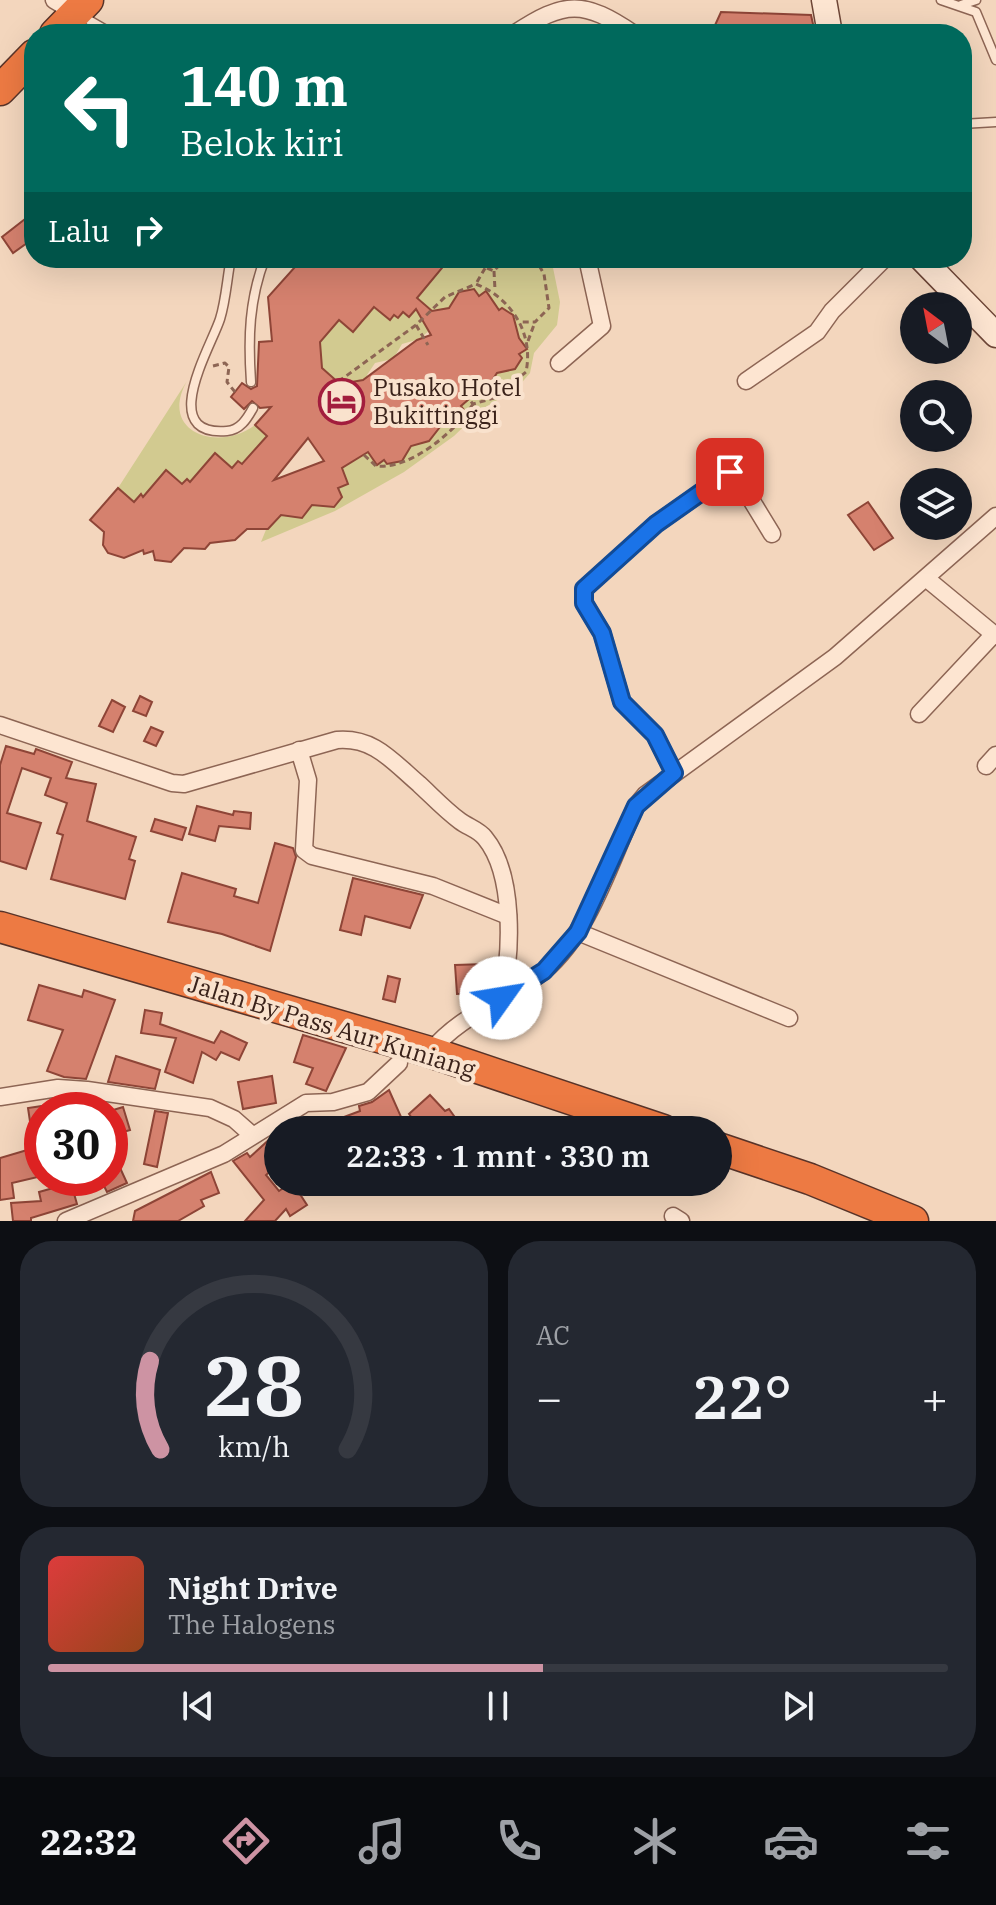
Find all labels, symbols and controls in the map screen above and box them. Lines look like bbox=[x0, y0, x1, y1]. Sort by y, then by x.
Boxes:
text: 140 m bbox=[180, 49, 348, 121]
icon: left bbox=[48, 56, 152, 160]
text: Belok kiri bbox=[180, 119, 344, 166]
icon: right bbox=[126, 208, 170, 252]
text: Lalu bbox=[48, 211, 110, 250]
north arrow bbox=[900, 292, 972, 364]
map controls bbox=[900, 292, 972, 540]
place label: Pusako Hotel Bukittinggi bbox=[373, 371, 521, 431]
hotel icon: Pusako Hotel Bukittinggi bbox=[318, 377, 366, 425]
button: search bbox=[900, 380, 972, 452]
pin bbox=[696, 438, 764, 506]
icon: arrive bbox=[708, 450, 752, 494]
button: layers bbox=[900, 468, 972, 540]
position arrow bbox=[459, 956, 543, 1040]
street label: Jalan By Pass Aur Kuniang bbox=[184, 967, 480, 1085]
speed limit sign: 30 bbox=[24, 1092, 128, 1196]
text: 22:33 · 1 mnt · 330 m bbox=[346, 1136, 650, 1175]
text: AC bbox=[536, 1318, 570, 1352]
text: 28 bbox=[204, 1331, 304, 1439]
text: 22° bbox=[692, 1357, 792, 1436]
text: − bbox=[536, 1369, 562, 1426]
text: + bbox=[922, 1369, 948, 1426]
text: km/h bbox=[218, 1428, 290, 1465]
text: Night Drive bbox=[168, 1568, 338, 1607]
text: The Halogens bbox=[168, 1607, 336, 1641]
icon: previous bbox=[176, 1684, 220, 1728]
icon: pause bbox=[476, 1684, 520, 1728]
icon: next bbox=[776, 1684, 820, 1728]
icon: directions bbox=[218, 1813, 274, 1869]
icon: music bbox=[354, 1813, 410, 1869]
icon: phone bbox=[491, 1813, 547, 1869]
icon: climate bbox=[627, 1813, 683, 1869]
icon: car bbox=[763, 1813, 819, 1869]
icon: filters bbox=[900, 1813, 956, 1869]
text: 22:32 bbox=[40, 1818, 138, 1865]

